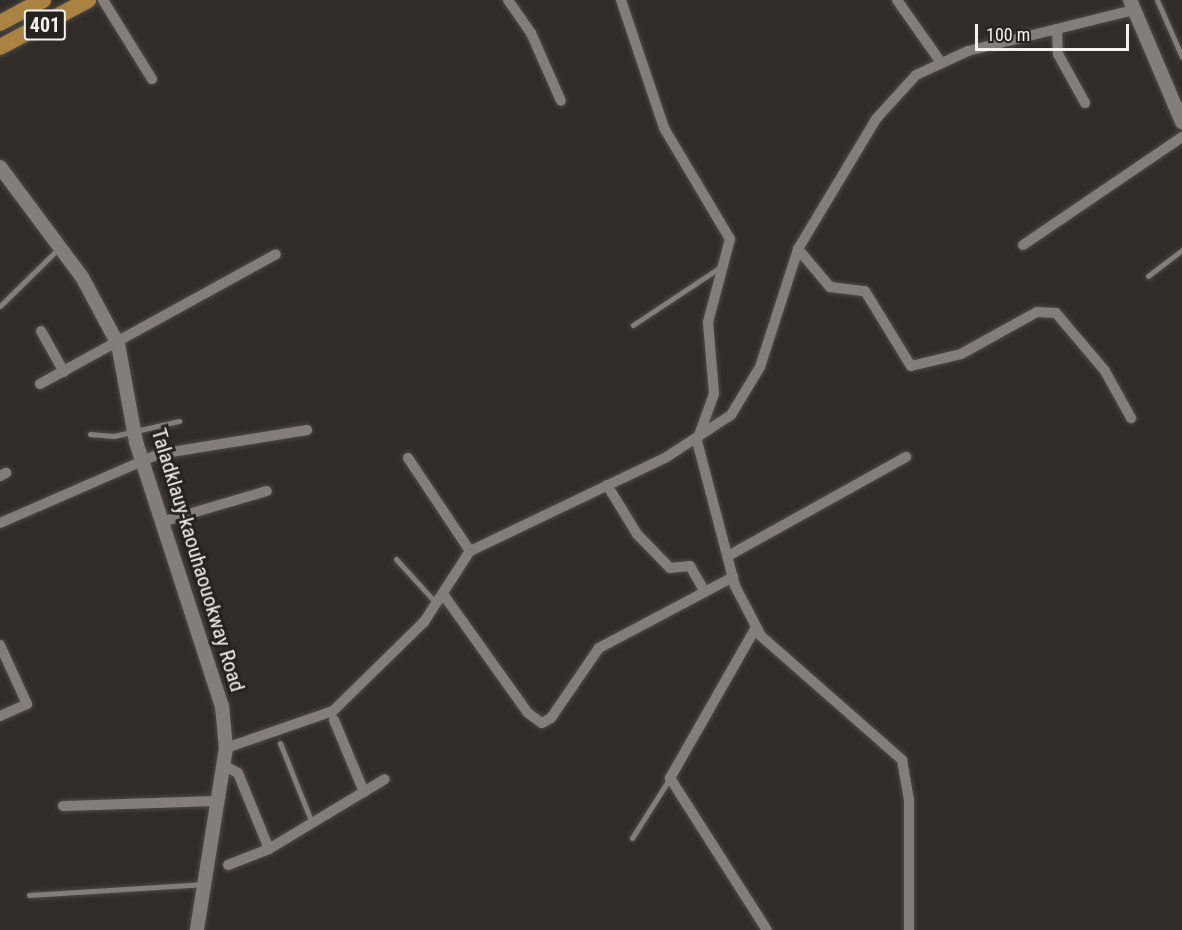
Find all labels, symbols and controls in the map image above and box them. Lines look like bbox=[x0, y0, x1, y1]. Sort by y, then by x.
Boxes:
road number: 401 bbox=[22, 8, 68, 42]
scale bar bbox=[978, 12, 1132, 50]
text: 100 m bbox=[986, 24, 1030, 45]
street label: Taladklauy-kaouhaouokway Road bbox=[146, 425, 250, 695]

